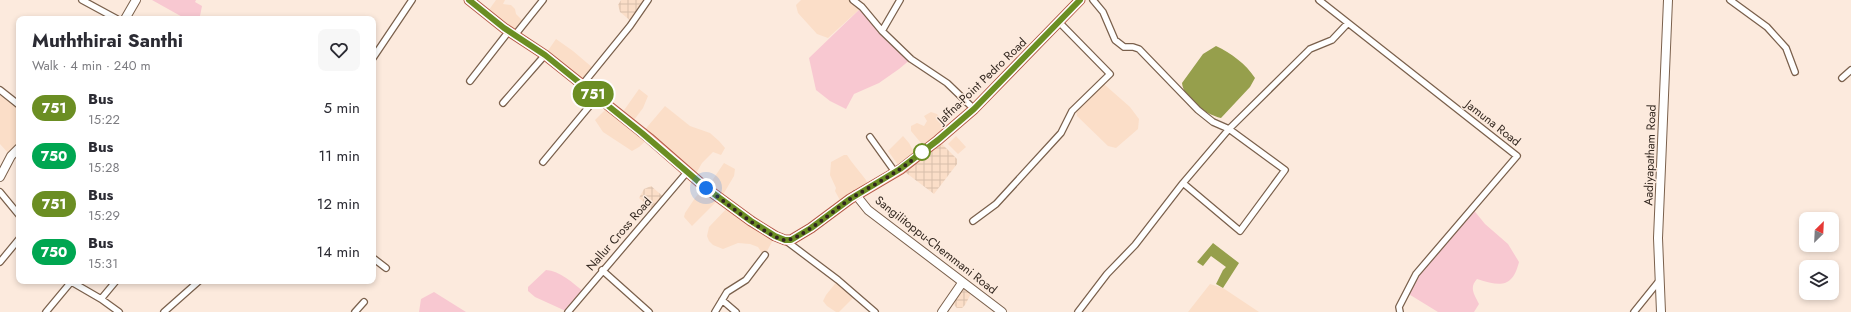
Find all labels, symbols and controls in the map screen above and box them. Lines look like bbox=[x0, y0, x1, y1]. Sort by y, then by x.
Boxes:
text: Muththirai Santhi bbox=[32, 27, 183, 54]
button: heart bbox=[318, 29, 360, 71]
street label: Jaffna-Point Pedro Road bbox=[932, 34, 1031, 130]
text: Walk · 4 min · 240 m bbox=[32, 56, 151, 75]
line badge: 751 bbox=[570, 81, 616, 107]
text: 751 bbox=[581, 84, 605, 104]
text: Bus bbox=[88, 88, 113, 110]
street label: Jamuna Road bbox=[1460, 94, 1524, 150]
text: 5 min bbox=[324, 97, 360, 119]
text: 751 bbox=[42, 98, 66, 118]
street label: Aadiyapatham Road bbox=[1639, 104, 1661, 206]
text: 15:22 bbox=[88, 110, 120, 129]
text: Bus bbox=[88, 136, 113, 158]
unlabelled marker bbox=[913, 143, 931, 161]
text: 11 min bbox=[319, 145, 360, 167]
text: 750 bbox=[41, 146, 67, 166]
text: 15:28 bbox=[88, 158, 120, 177]
your location bbox=[696, 178, 716, 198]
text: Bus bbox=[88, 184, 113, 206]
street label: Sangilitoppu-Chemmani Road bbox=[871, 192, 1001, 298]
text: 12 min bbox=[317, 193, 360, 215]
street label: Nallur Cross Road bbox=[582, 193, 656, 275]
text: 751 bbox=[42, 194, 66, 214]
text: 15:29 bbox=[88, 206, 120, 225]
north arrow bbox=[1799, 212, 1839, 252]
map controls bbox=[1799, 212, 1839, 300]
text: Bus bbox=[88, 232, 113, 254]
text: 14 min bbox=[317, 241, 360, 263]
text: 750 bbox=[41, 242, 67, 262]
text: 15:31 bbox=[88, 254, 118, 273]
button: layers bbox=[1799, 260, 1839, 300]

